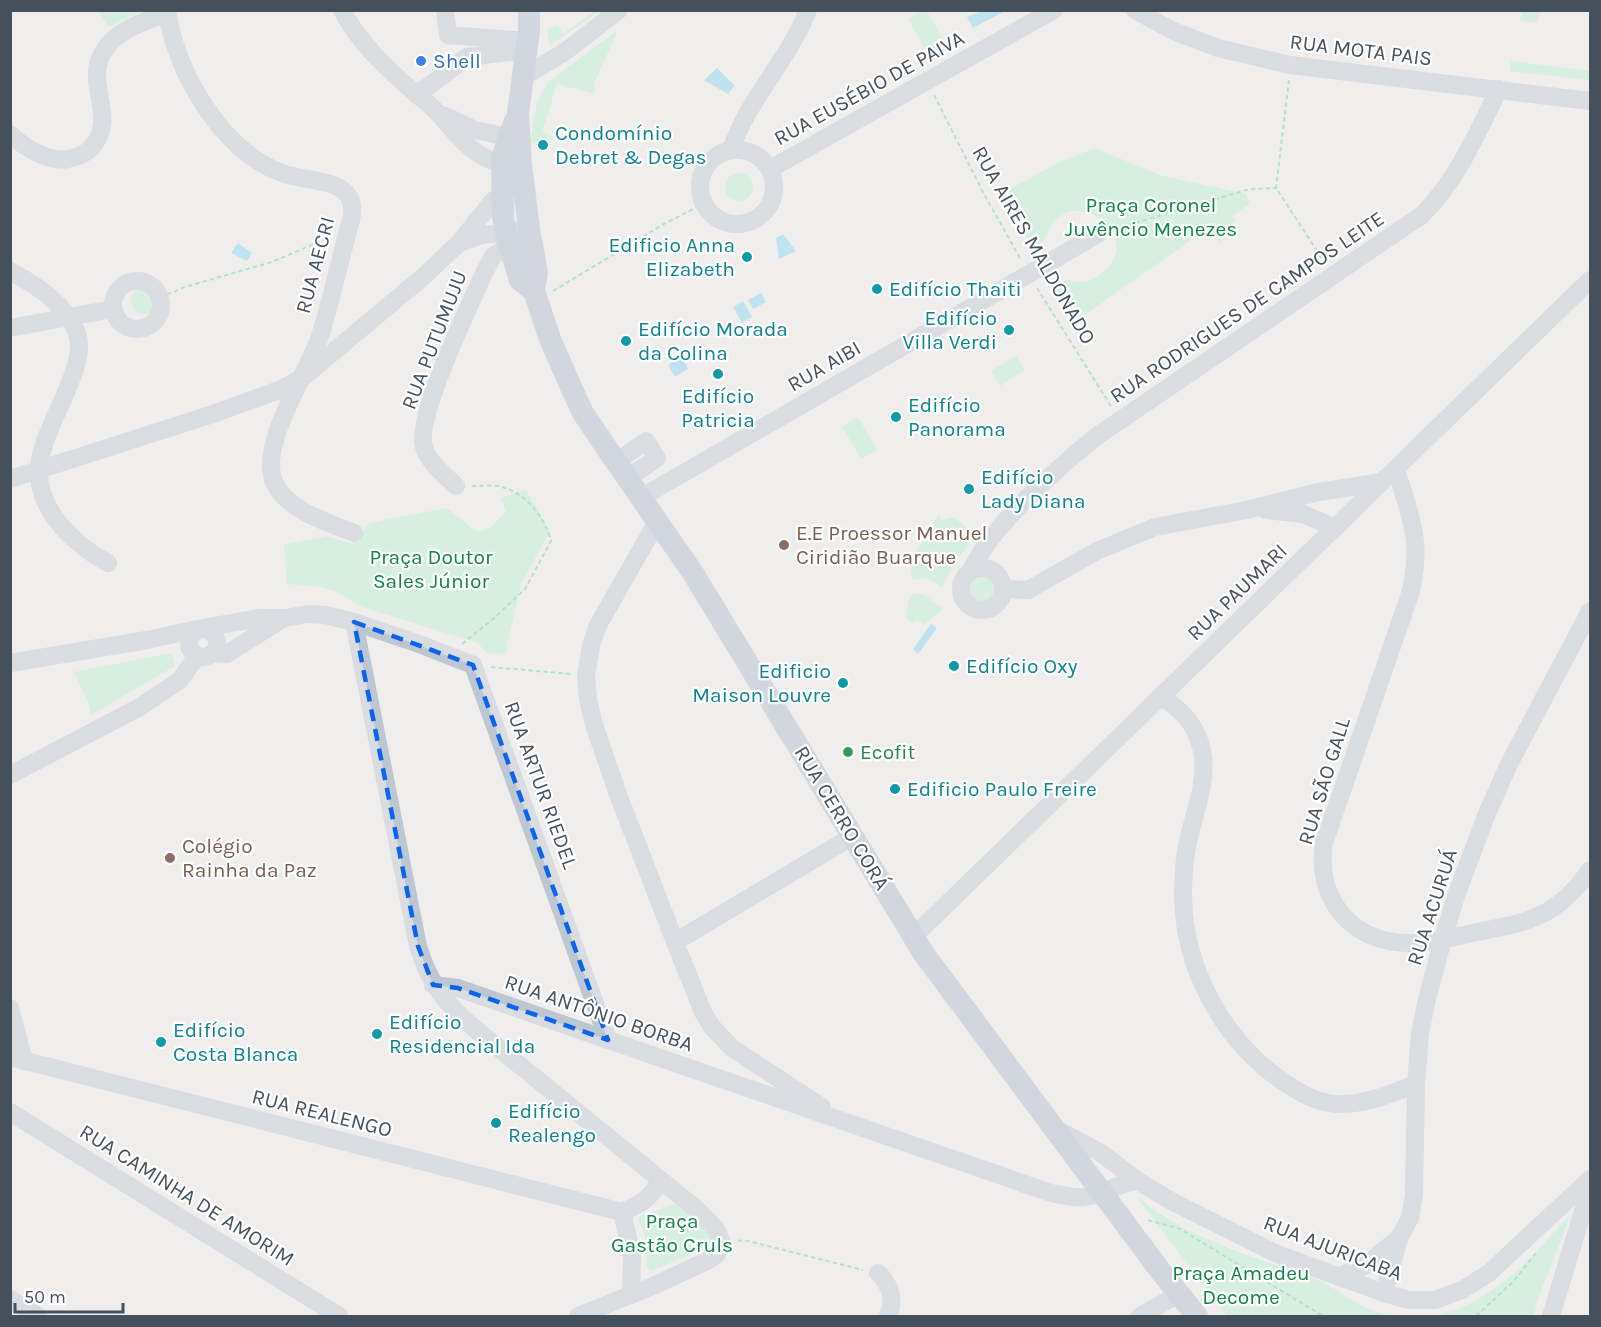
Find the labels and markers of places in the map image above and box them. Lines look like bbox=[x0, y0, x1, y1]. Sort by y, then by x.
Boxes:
place label: Shell bbox=[433, 49, 481, 73]
marker: Shell bbox=[414, 54, 428, 68]
place label: Condomínio Debret & Degas bbox=[555, 121, 707, 169]
marker: Condomínio Debret & Degas bbox=[536, 138, 550, 152]
place label: Edificio Anna Elizabeth bbox=[609, 233, 735, 281]
marker: Edificio Anna Elizabeth bbox=[740, 250, 754, 264]
place label: Edifício Thaiti bbox=[889, 277, 1022, 301]
marker: Edifício Thaiti bbox=[870, 282, 884, 296]
place label: Edifício Villa Verdi bbox=[902, 306, 997, 354]
place label: Edifício Morada da Colina bbox=[638, 317, 788, 365]
marker: Edifício Villa Verdi bbox=[1002, 323, 1016, 337]
marker: Edifício Morada da Colina bbox=[619, 334, 633, 348]
marker: Edifício Patricia bbox=[711, 367, 725, 381]
place label: Edifício Patricia bbox=[681, 384, 755, 432]
place label: Edifício Panorama bbox=[908, 393, 1006, 441]
marker: Edifício Panorama bbox=[889, 410, 903, 424]
place label: Edifício Lady Diana bbox=[981, 465, 1086, 513]
marker: Edifício Lady Diana bbox=[962, 482, 976, 496]
place label: E.E Proessor Manuel Ciridião Buarque bbox=[796, 521, 987, 569]
marker: E.E Proessor Manuel Ciridião Buarque bbox=[777, 538, 791, 552]
place label: Edifício Oxy bbox=[966, 654, 1078, 678]
place label: Edificio Maison Louvre bbox=[692, 659, 831, 707]
marker: Edifício Oxy bbox=[947, 659, 961, 673]
marker: Edificio Maison Louvre bbox=[836, 676, 850, 690]
place label: Ecofit bbox=[860, 740, 916, 764]
marker: Ecofit bbox=[841, 745, 855, 759]
place label: Edificio Paulo Freire bbox=[907, 777, 1097, 801]
marker: Edificio Paulo Freire bbox=[888, 782, 902, 796]
place label: Colégio Rainha da Paz bbox=[182, 834, 317, 882]
marker: Colégio Rainha da Paz bbox=[163, 851, 177, 865]
place label: Edifício Residencial Ida bbox=[389, 1010, 535, 1058]
place label: Edifício Costa Blanca bbox=[173, 1018, 298, 1066]
marker: Edifício Residencial Ida bbox=[370, 1027, 384, 1041]
marker: Edifício Costa Blanca bbox=[154, 1035, 168, 1049]
place label: Edifício Realengo bbox=[508, 1099, 596, 1147]
marker: Edifício Realengo bbox=[489, 1116, 503, 1130]

